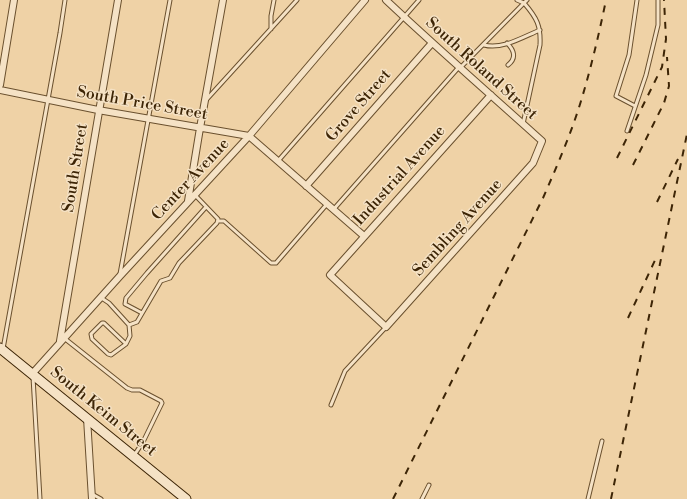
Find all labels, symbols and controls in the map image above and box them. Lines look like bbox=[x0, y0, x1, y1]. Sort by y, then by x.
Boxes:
street label: South Roland Street bbox=[421, 14, 541, 124]
street label: Grove Street bbox=[322, 66, 396, 146]
street label: South Price Street bbox=[75, 83, 209, 125]
street label: South Street bbox=[60, 122, 92, 214]
street label: Industrial Avenue bbox=[350, 122, 450, 230]
street label: Center Avenue bbox=[148, 135, 234, 225]
street label: Sembling Avenue bbox=[409, 175, 507, 281]
street label: South Keim Street bbox=[46, 363, 160, 461]

